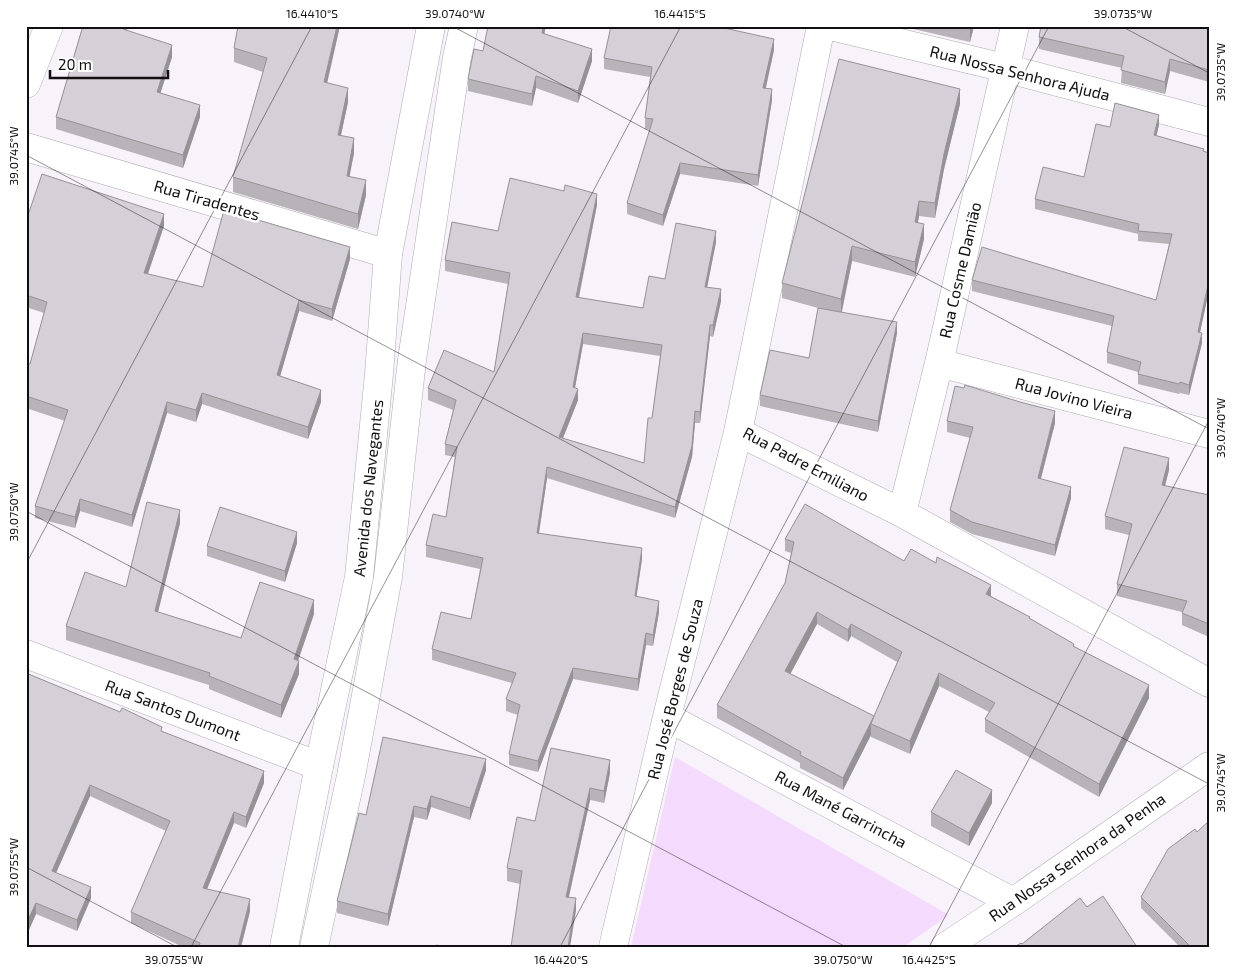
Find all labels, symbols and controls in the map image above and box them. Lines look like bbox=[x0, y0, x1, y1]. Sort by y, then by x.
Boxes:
text: 16.4410°S bbox=[286, 6, 338, 20]
text: 39.0740°W bbox=[425, 6, 485, 20]
text: 16.4415°S bbox=[654, 6, 706, 20]
text: 39.0735°W bbox=[1094, 6, 1152, 20]
street label: Rua Nossa Senhora Ajuda bbox=[928, 41, 1112, 105]
text: 39.0735°W bbox=[1213, 43, 1227, 101]
scale bar bbox=[50, 48, 168, 80]
text: 20 m bbox=[58, 55, 92, 73]
text: 39.0745°W bbox=[6, 126, 20, 186]
street label: Rua Tiradentes bbox=[152, 175, 262, 224]
street label: Rua Cosme Damião bbox=[935, 200, 984, 340]
street label: Rua Jovino Vieira bbox=[1013, 373, 1135, 422]
street label: Avenida dos Navegantes bbox=[349, 398, 386, 578]
text: 39.0740°W bbox=[1213, 398, 1227, 458]
street label: Rua Padre Emiliano bbox=[740, 422, 872, 505]
text: 39.0750°W bbox=[6, 482, 20, 542]
street label: Rua José Borges de Souza bbox=[643, 596, 706, 781]
street label: Rua Santos Dumont bbox=[103, 675, 244, 744]
text: 39.0745°W bbox=[1213, 753, 1227, 813]
street label: Rua Mané Garrincha bbox=[772, 766, 910, 851]
street label: Rua Nossa Senhora da Penha bbox=[985, 788, 1169, 925]
text: 39.0755°W bbox=[6, 838, 20, 896]
text: 39.0755°W bbox=[145, 952, 203, 966]
text: 16.4420°S bbox=[534, 952, 588, 966]
text: 39.0750°W bbox=[813, 952, 873, 966]
text: 16.4425°S bbox=[902, 952, 956, 966]

